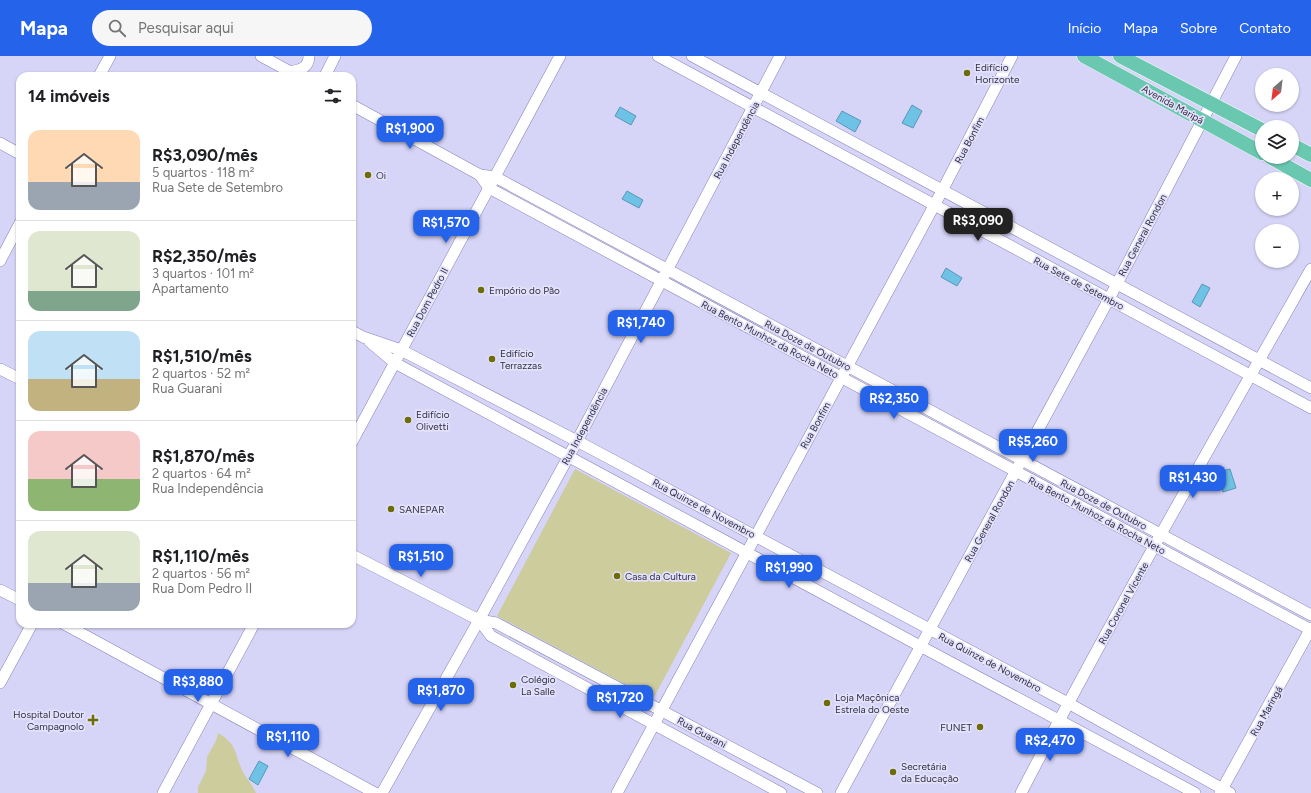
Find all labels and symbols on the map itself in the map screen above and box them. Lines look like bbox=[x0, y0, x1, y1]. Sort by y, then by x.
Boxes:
place label: Edifício Horizonte bbox=[975, 61, 1020, 86]
marker: Edifício Horizonte bbox=[962, 68, 972, 78]
north arrow bbox=[1255, 68, 1299, 112]
street label: Avenida Maripá bbox=[1140, 82, 1206, 127]
street label: Rua Independência bbox=[711, 99, 762, 181]
street label: Rua Bonfim bbox=[952, 114, 987, 166]
pin: R$1,900 bbox=[373, 116, 447, 150]
place label: Oi bbox=[376, 169, 386, 182]
marker: Oi bbox=[363, 170, 373, 180]
street label: Rua General Rondon bbox=[1115, 191, 1170, 279]
pin: R$3,090 bbox=[941, 208, 1015, 242]
pin: R$1,570 bbox=[409, 210, 483, 244]
street label: Rua Sete de Setembro bbox=[1031, 254, 1127, 313]
street label: Rua Dom Pedro II bbox=[404, 265, 451, 339]
place label: Empório do Pão bbox=[489, 284, 560, 297]
marker: Empório do Pão bbox=[476, 285, 486, 295]
street label: Rua Bento Munhoz da Rocha Neto bbox=[699, 298, 841, 381]
pin: R$1,740 bbox=[604, 310, 678, 344]
street label: Rua Doze de Outubro bbox=[762, 317, 854, 374]
place label: Edifício Terrazzas bbox=[500, 347, 542, 372]
marker: Edifício Terrazzas bbox=[487, 354, 497, 364]
street label: Rua Independência bbox=[559, 385, 610, 467]
pin: R$2,350 bbox=[857, 386, 931, 420]
street label: Rua Bonfim bbox=[797, 400, 834, 451]
place label: Edifício Olivetti bbox=[416, 408, 450, 433]
marker: Edifício Olivetti bbox=[403, 415, 413, 425]
pin: R$5,260 bbox=[996, 429, 1070, 463]
pin: R$1,430 bbox=[1156, 465, 1230, 499]
street label: Rua Bento Munhoz da Rocha Neto bbox=[1026, 474, 1168, 557]
street label: Rua Quinze de Novembro bbox=[650, 476, 758, 541]
street label: Rua Doze de Outubro bbox=[1058, 476, 1150, 533]
street label: Rua General Rondon bbox=[962, 478, 1018, 564]
place label: SANEPAR bbox=[399, 503, 444, 516]
marker: SANEPAR bbox=[386, 504, 396, 514]
pin: R$1,510 bbox=[384, 544, 458, 578]
pin: R$1,990 bbox=[752, 555, 826, 589]
street label: Rua Coronel Vicente bbox=[1095, 559, 1152, 647]
place label: Casa da Cultura bbox=[625, 570, 696, 583]
marker: Casa da Cultura bbox=[612, 571, 622, 581]
street label: Rua Quinze de Novembro bbox=[936, 630, 1044, 695]
pin: R$3,880 bbox=[161, 669, 235, 703]
place label: Colégio La Salle bbox=[521, 673, 556, 698]
pin: R$1,870 bbox=[404, 678, 478, 712]
marker: Colégio La Salle bbox=[508, 680, 518, 690]
street label: Rua Maringá bbox=[1247, 684, 1286, 739]
pin: R$1,720 bbox=[583, 685, 657, 719]
place label: Loja Maçônica Estrela do Oeste bbox=[835, 691, 910, 716]
marker: Loja Maçônica Estrela do Oeste bbox=[822, 698, 832, 708]
place label: Hospital Doutor Campagnolo bbox=[13, 708, 85, 733]
marker: Hospital Doutor Campagnolo bbox=[87, 714, 99, 726]
street label: Rua Guarani bbox=[675, 714, 729, 751]
place label: FUNET bbox=[940, 721, 972, 734]
marker: FUNET bbox=[975, 722, 985, 732]
pin: R$1,110 bbox=[251, 724, 325, 758]
pin: R$2,470 bbox=[1013, 728, 1087, 762]
place label: Secretária da Educação bbox=[901, 760, 959, 785]
marker: Secretária da Educação bbox=[888, 767, 898, 777]

